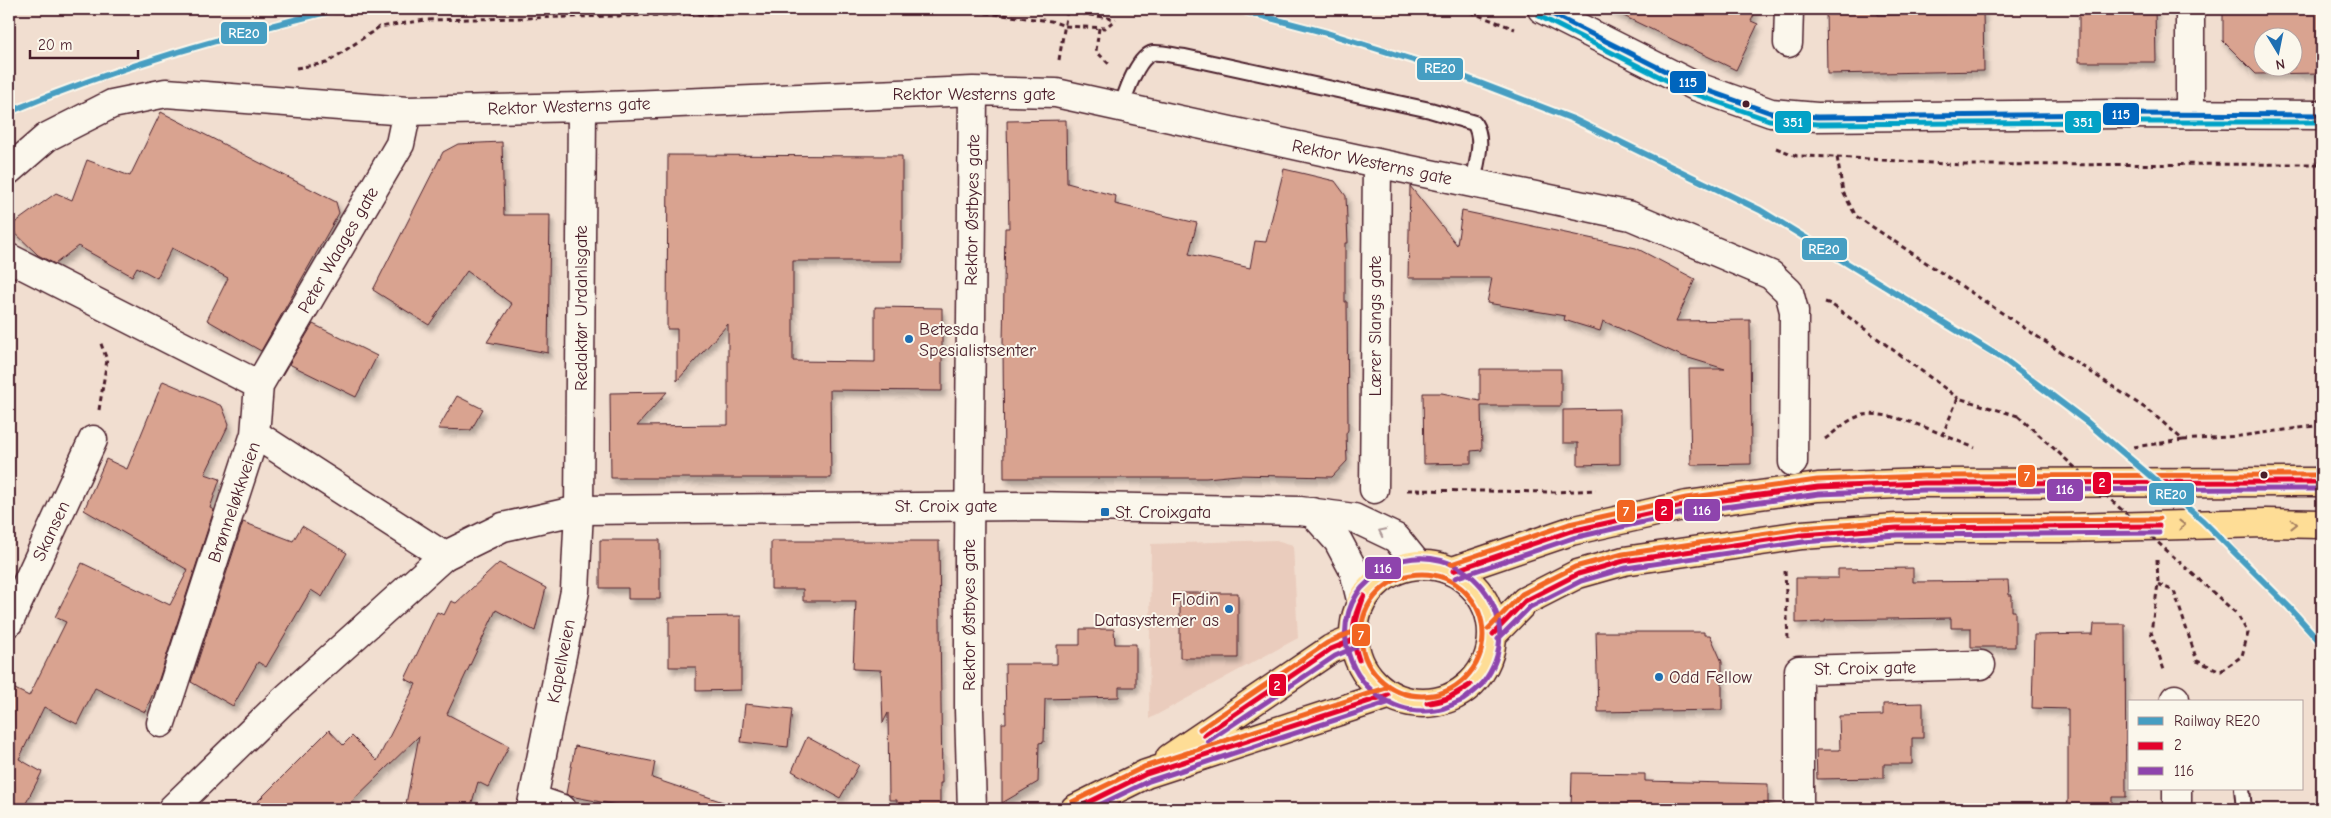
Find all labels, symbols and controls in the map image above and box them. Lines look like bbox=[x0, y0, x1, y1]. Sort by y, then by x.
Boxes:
line badge: RE20 bbox=[220, 21, 268, 45]
text: RE20 bbox=[228, 25, 260, 42]
scale bar bbox=[30, 28, 138, 60]
north arrow bbox=[2254, 28, 2304, 78]
text: 20 m bbox=[38, 36, 72, 54]
text: N bbox=[2274, 55, 2286, 73]
line badge: RE20 bbox=[1416, 57, 1464, 81]
text: RE20 bbox=[1424, 60, 1456, 77]
line badge: 115 bbox=[1669, 70, 1707, 94]
text: 115 bbox=[1679, 74, 1697, 91]
street label: Rektor Westerns gate bbox=[892, 84, 1056, 105]
street label: Rektor Westerns gate bbox=[487, 93, 651, 120]
unlabelled marker bbox=[1741, 99, 1751, 109]
line badge: 115 bbox=[2102, 102, 2140, 126]
text: 115 bbox=[2112, 106, 2130, 123]
line badge: 351 bbox=[1774, 110, 1812, 134]
line badge: 351 bbox=[2064, 110, 2102, 134]
text: 351 bbox=[1783, 114, 1803, 131]
text: 351 bbox=[2073, 114, 2093, 131]
street label: Rektor Østbyes gate bbox=[961, 134, 984, 286]
street label: Rektor Westerns gate bbox=[1290, 135, 1454, 190]
street label: Peter Waages gate bbox=[294, 183, 383, 317]
street label: Redaktør Urdahlsgate bbox=[571, 225, 592, 391]
line badge: RE20 bbox=[1801, 237, 1848, 261]
text: RE20 bbox=[1808, 241, 1840, 258]
street label: Lærer Slangs gate bbox=[1365, 255, 1386, 397]
place label: Betesda Spesialistsenter bbox=[919, 319, 1037, 361]
marker: Betesda Spesialistsenter bbox=[903, 333, 915, 345]
street label: Brønneløkkveien bbox=[204, 439, 265, 565]
line badge: 7 bbox=[2017, 464, 2036, 488]
text: 7 bbox=[2024, 468, 2031, 485]
unlabelled marker bbox=[2259, 470, 2269, 480]
line badge: 2 bbox=[2092, 471, 2112, 495]
text: 2 bbox=[2099, 474, 2106, 491]
line badge: 116 bbox=[2046, 478, 2084, 502]
text: 116 bbox=[2056, 481, 2074, 498]
line badge: RE20 bbox=[2148, 482, 2195, 506]
text: RE20 bbox=[2155, 486, 2187, 503]
street label: St. Croix gate bbox=[895, 496, 997, 517]
street label: Skansen bbox=[28, 498, 74, 565]
line badge: 2 bbox=[1654, 498, 1674, 522]
line badge: 116 bbox=[1683, 498, 1721, 522]
line badge: 7 bbox=[1616, 499, 1636, 523]
place label: St. Croixgata bbox=[1115, 502, 1211, 523]
text: 2 bbox=[1661, 502, 1668, 519]
text: 116 bbox=[1693, 502, 1711, 519]
text: 7 bbox=[1623, 503, 1630, 520]
marker: St. Croixgata bbox=[1099, 506, 1111, 518]
one-way arrow bbox=[2290, 519, 2298, 529]
one-way arrow bbox=[2179, 520, 2187, 531]
one-way arrow bbox=[1379, 528, 1388, 538]
street label: Rektor Østbyes gate bbox=[959, 539, 980, 691]
line badge: 116 bbox=[1364, 556, 1402, 580]
text: 116 bbox=[1374, 560, 1392, 577]
place label: Flodin Datasystemer as bbox=[1094, 589, 1219, 631]
marker: Flodin Datasystemer as bbox=[1223, 603, 1235, 615]
street label: Kapellveien bbox=[543, 617, 580, 705]
line badge: 7 bbox=[1351, 623, 1371, 647]
text: 7 bbox=[1358, 627, 1365, 644]
street label: St. Croix gate bbox=[1814, 657, 1916, 680]
place label: Odd Fellow bbox=[1669, 667, 1752, 688]
marker: Odd Fellow bbox=[1653, 671, 1665, 683]
line badge: 2 bbox=[1268, 673, 1287, 697]
text: 2 bbox=[1274, 677, 1281, 694]
legend bbox=[2128, 700, 2304, 790]
text: Railway RE20 bbox=[2174, 712, 2260, 730]
text: 2 bbox=[2174, 736, 2182, 754]
text: 116 bbox=[2174, 762, 2194, 780]

